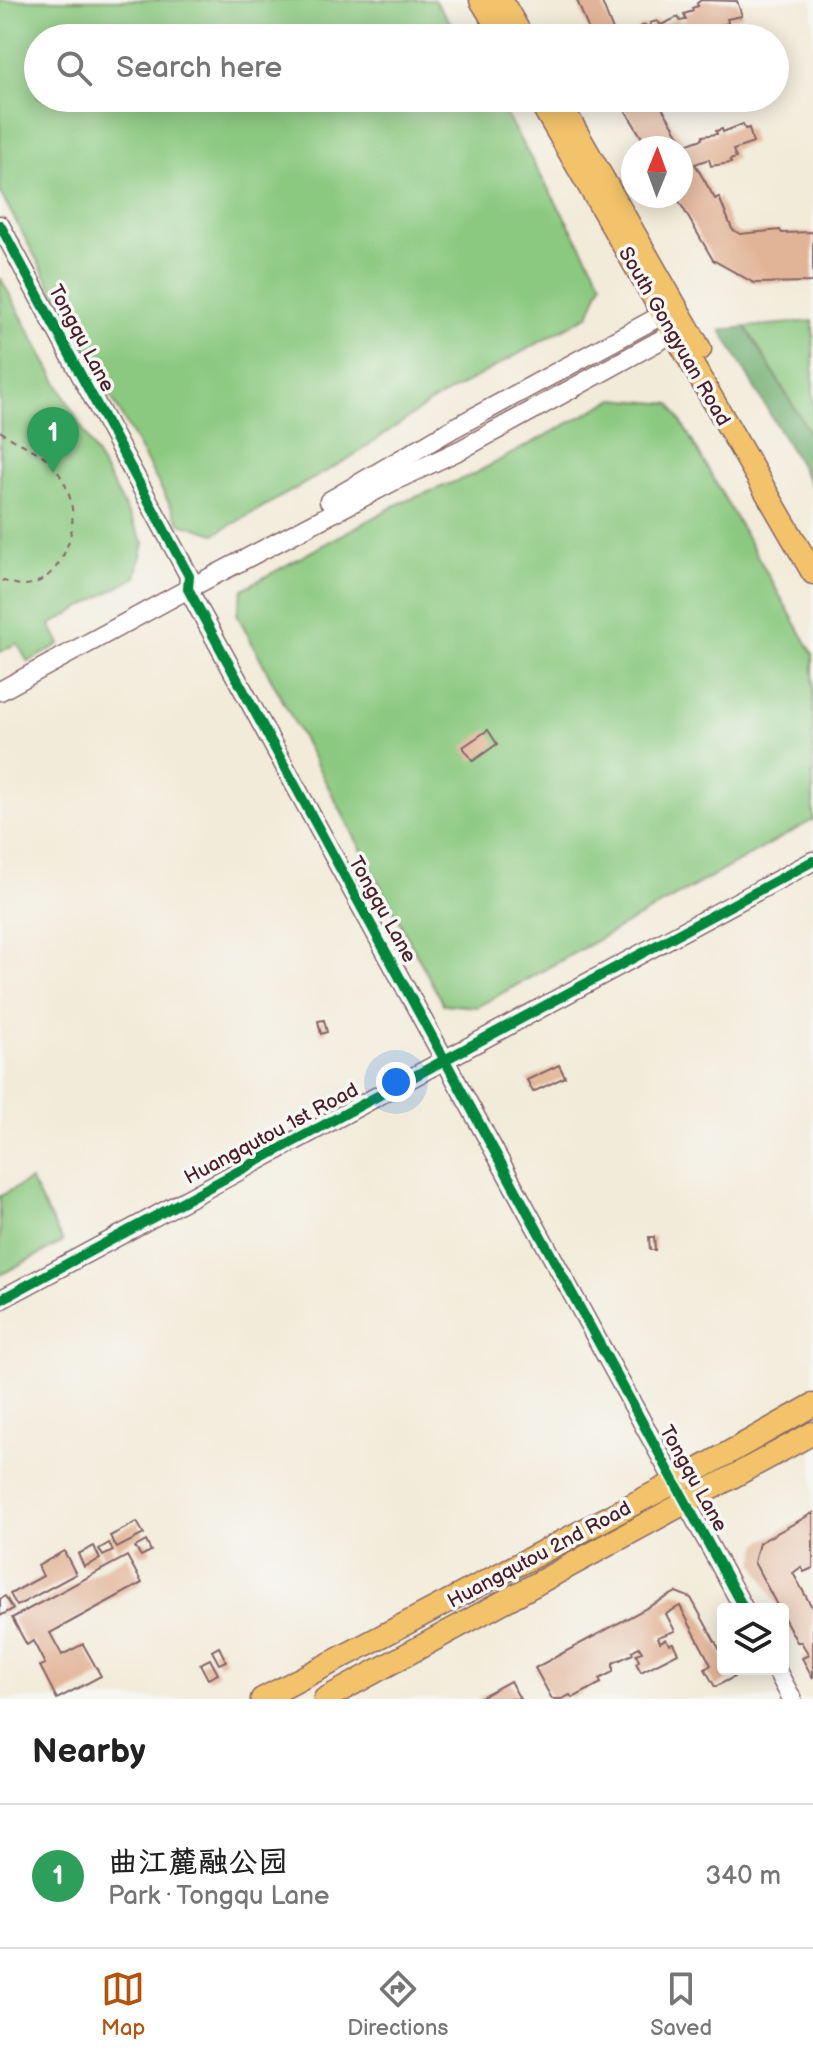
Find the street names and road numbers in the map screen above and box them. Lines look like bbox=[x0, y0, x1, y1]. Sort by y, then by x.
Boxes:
street label: South Gongyuan Road bbox=[613, 243, 735, 430]
street label: Tongqu Lane bbox=[43, 281, 119, 396]
street label: Tongqu Lane bbox=[343, 852, 421, 967]
street label: Huangqutou 1st Road bbox=[180, 1078, 363, 1190]
street label: Tongqu Lane bbox=[654, 1421, 732, 1536]
street label: Huangqutou 2nd Road bbox=[444, 1496, 635, 1613]

